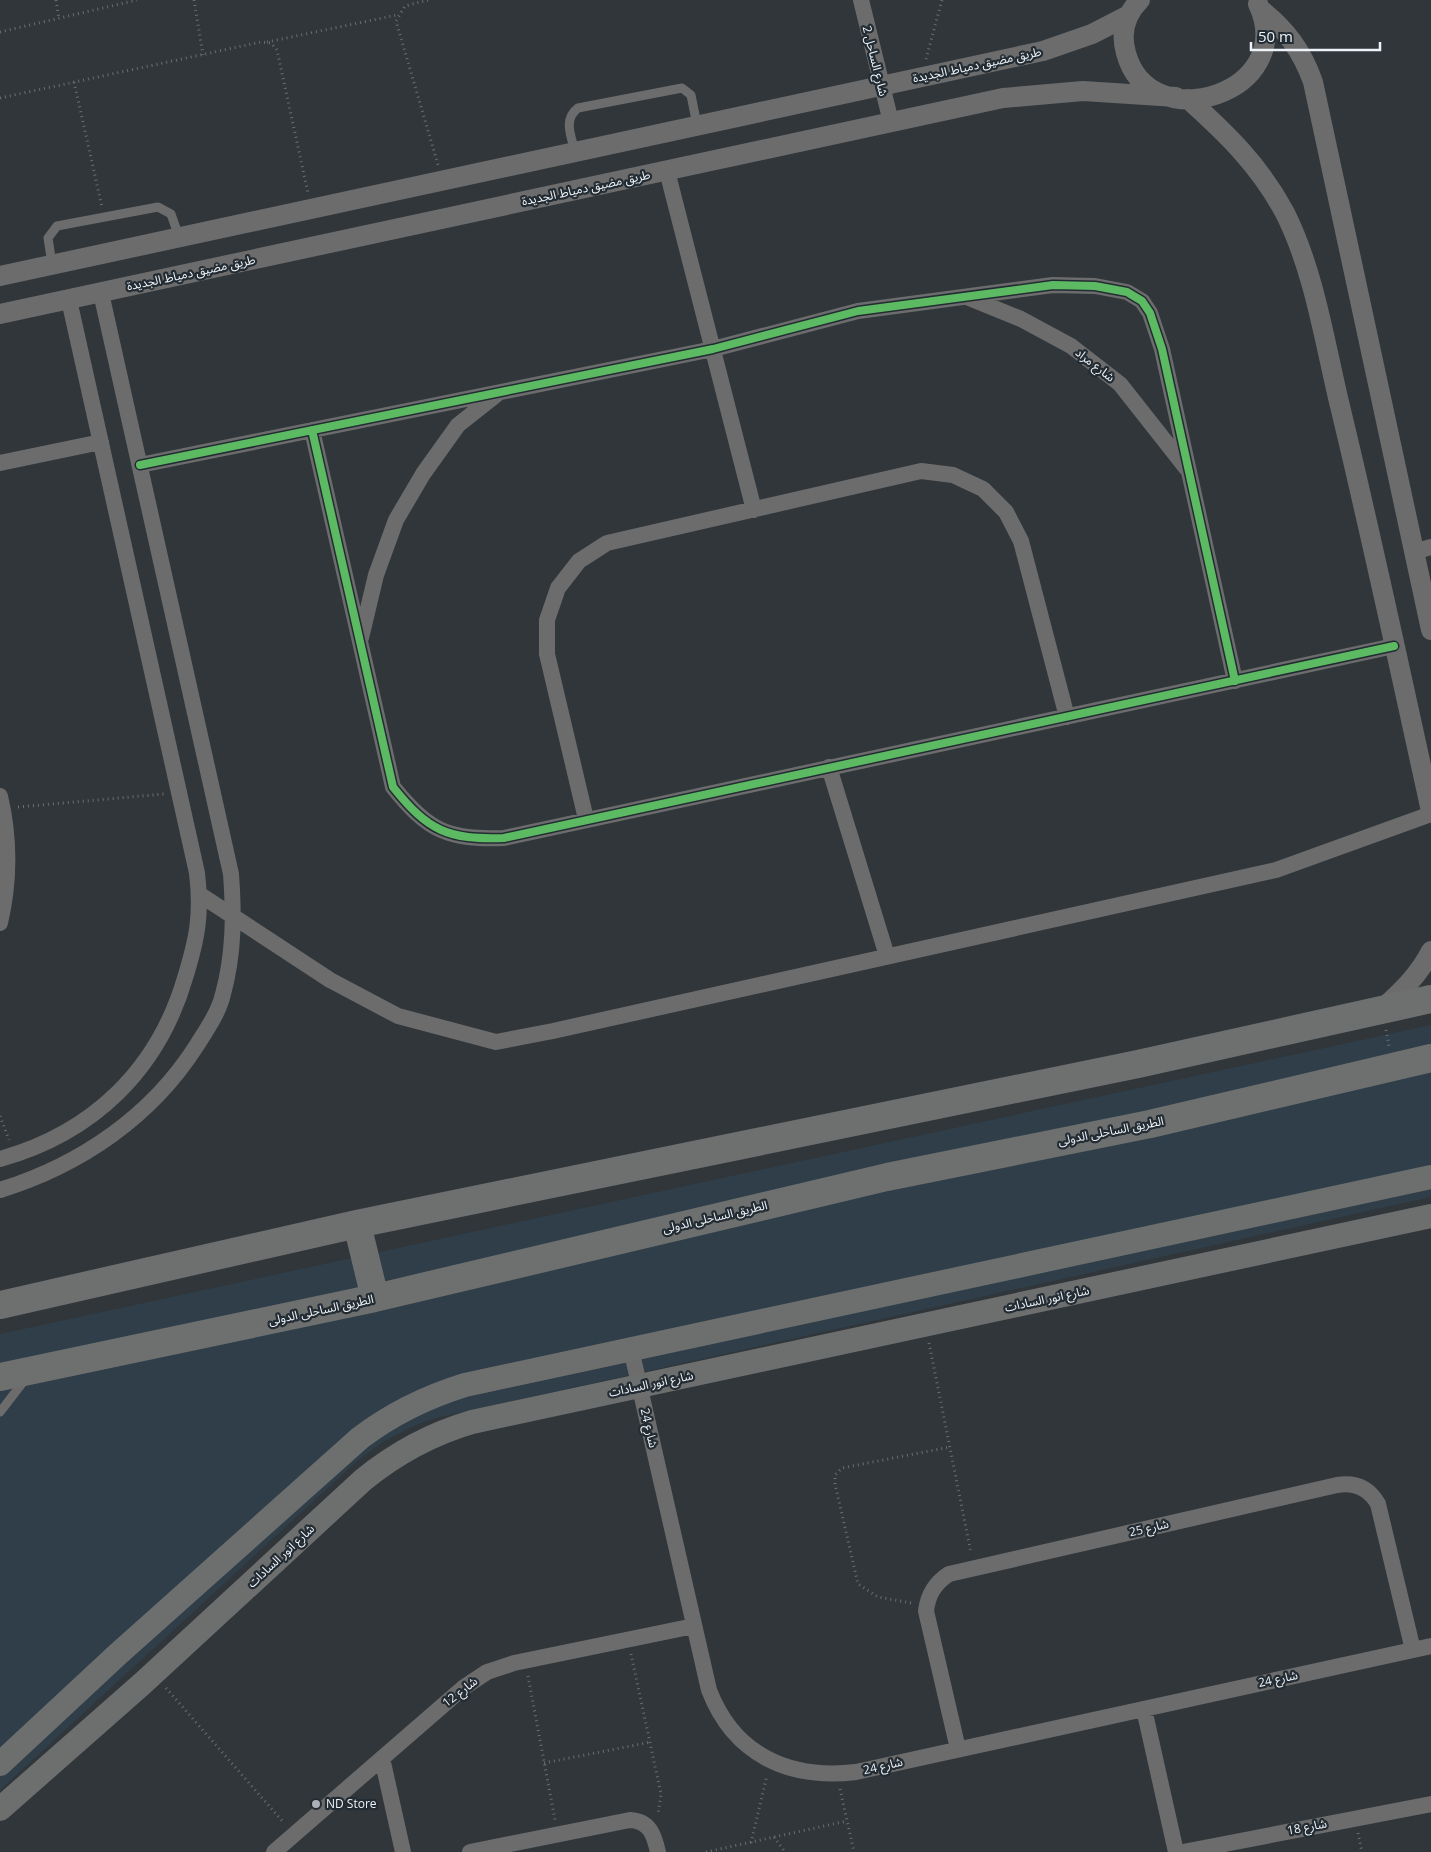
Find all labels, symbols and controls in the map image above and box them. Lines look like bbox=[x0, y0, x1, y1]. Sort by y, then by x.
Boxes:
scale bar bbox=[1251, 20, 1380, 52]
street label: شارع الساحل 2 bbox=[858, 24, 892, 98]
text: 50 m bbox=[1258, 26, 1293, 46]
street label: طريق مضيق دمياط الجديدة bbox=[911, 43, 1043, 86]
street label: طريق مضيق دمياط الجديدة bbox=[520, 166, 652, 209]
street label: طريق مضيق دمياط الجديدة bbox=[125, 251, 257, 294]
street label: شارع مراد bbox=[1071, 344, 1119, 386]
street label: الطريق الساحلى الدولى bbox=[1057, 1112, 1165, 1149]
street label: الطريق الساحلى الدولى bbox=[661, 1196, 769, 1237]
street label: شارع انور السادات bbox=[1003, 1281, 1091, 1317]
street label: الطريق الساحلى الدولى bbox=[267, 1290, 375, 1329]
street label: شارع انور السادات bbox=[607, 1366, 695, 1402]
street label: شارع 24 bbox=[636, 1406, 662, 1450]
street label: شارع 25 bbox=[1127, 1515, 1171, 1541]
street label: شارع انور السادات bbox=[243, 1520, 319, 1592]
street label: شارع 24 bbox=[1256, 1666, 1300, 1692]
street label: شارع 12 bbox=[439, 1673, 481, 1711]
street label: شارع 24 bbox=[861, 1753, 905, 1779]
place label: ND Store bbox=[326, 1795, 377, 1812]
marker: ND Store bbox=[310, 1798, 322, 1810]
street label: شارع 18 bbox=[1286, 1814, 1328, 1840]

